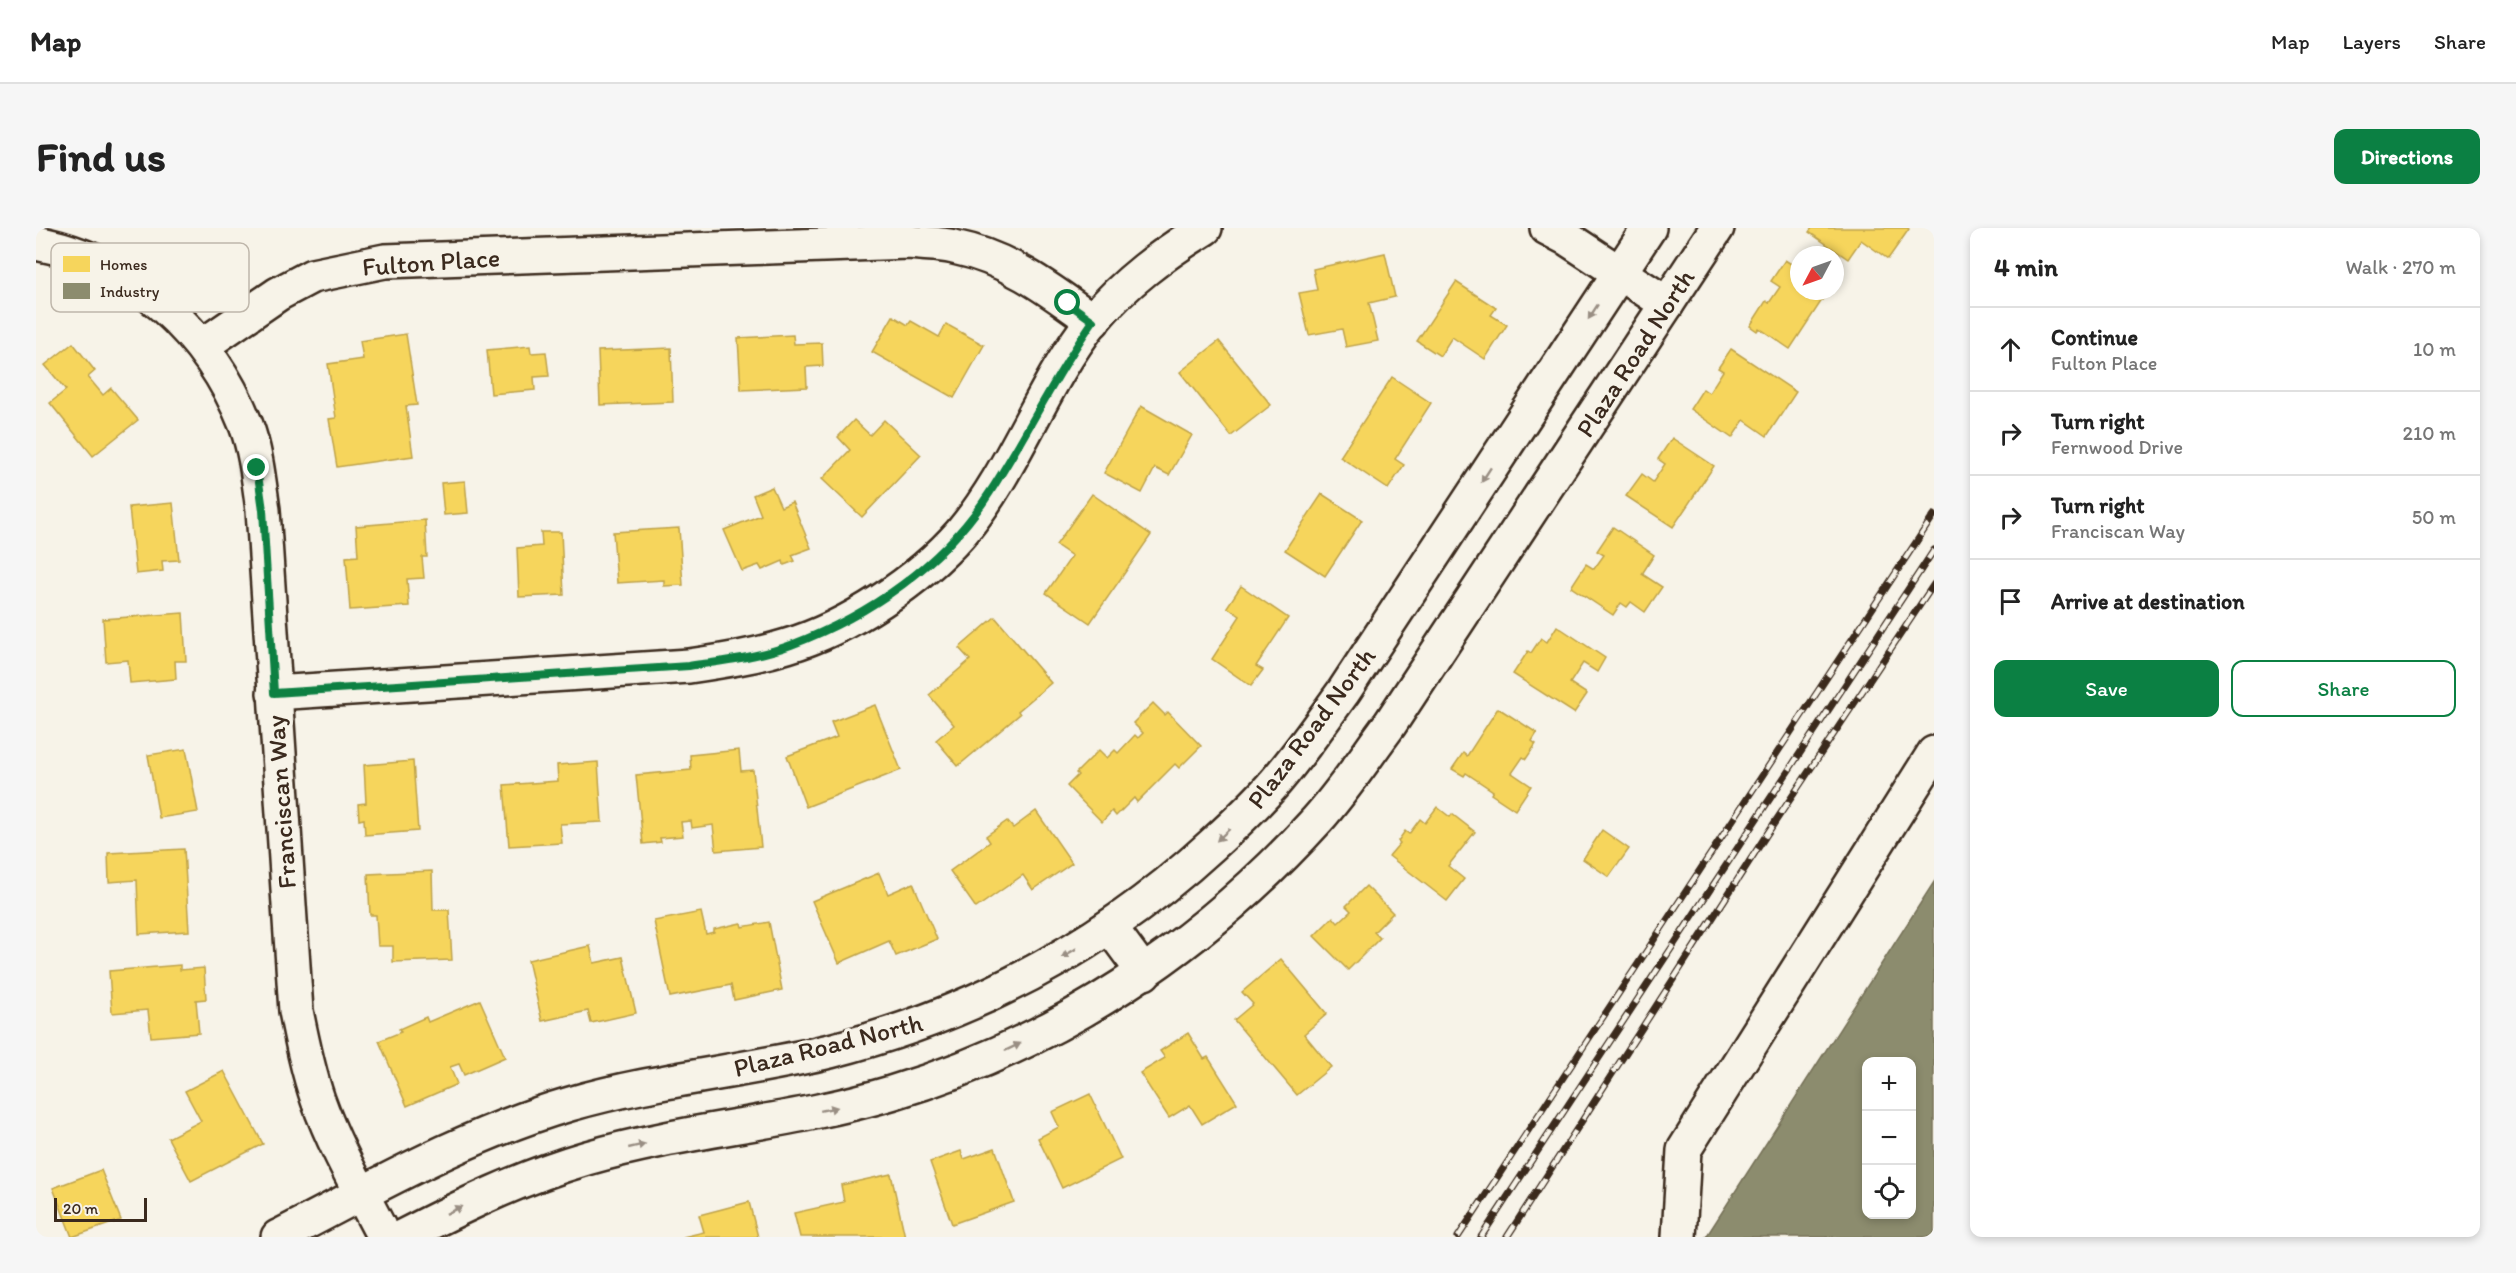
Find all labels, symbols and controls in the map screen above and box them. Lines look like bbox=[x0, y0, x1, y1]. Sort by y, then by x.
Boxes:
text: Map bbox=[30, 24, 81, 58]
text: Map bbox=[2271, 29, 2310, 54]
text: Layers bbox=[2343, 29, 2401, 54]
text: Share bbox=[2434, 29, 2486, 54]
button: Directions bbox=[2334, 129, 2480, 184]
text: Find us bbox=[36, 131, 166, 182]
street label: Fulton Place bbox=[361, 241, 501, 283]
legend bbox=[51, 243, 249, 312]
north arrow bbox=[1790, 246, 1844, 300]
text: 4 min bbox=[1994, 251, 2058, 283]
text: Homes bbox=[100, 255, 147, 274]
text: Walk · 270 m bbox=[2345, 255, 2456, 279]
street label: Plaza Road North bbox=[1569, 263, 1701, 443]
text: Industry bbox=[100, 282, 160, 301]
route start bbox=[1054, 289, 1080, 315]
one-way arrow bbox=[1588, 304, 1599, 320]
text: Continue bbox=[2051, 324, 2138, 351]
icon: ahead bbox=[1994, 333, 2027, 366]
text: 10 m bbox=[2413, 337, 2456, 361]
text: Fulton Place bbox=[2051, 351, 2157, 375]
text: Turn right bbox=[2051, 408, 2145, 435]
icon: right bbox=[1994, 417, 2027, 450]
text: 210 m bbox=[2403, 421, 2456, 445]
text: Fernwood Drive bbox=[2051, 435, 2183, 459]
route end bbox=[243, 454, 269, 480]
one-way arrow bbox=[1481, 467, 1492, 483]
text: Turn right bbox=[2051, 492, 2145, 519]
icon: right bbox=[1994, 501, 2027, 534]
text: 50 m bbox=[2412, 505, 2456, 529]
text: Franciscan Way bbox=[2051, 519, 2185, 543]
icon: arrive bbox=[1994, 585, 2027, 618]
text: Arrive at destination bbox=[2051, 588, 2245, 615]
street label: Plaza Road North bbox=[1240, 641, 1382, 815]
button: Save bbox=[1994, 660, 2219, 717]
button: Share bbox=[2231, 660, 2456, 717]
street label: Franciscan Way bbox=[259, 714, 303, 890]
one-way arrow bbox=[1216, 828, 1231, 841]
one-way arrow bbox=[1061, 948, 1077, 959]
street label: Plaza Road North bbox=[730, 1006, 926, 1084]
one-way arrow bbox=[1005, 1043, 1022, 1052]
map controls bbox=[1862, 1057, 1916, 1219]
button: + bbox=[1862, 1057, 1916, 1111]
one-way arrow bbox=[819, 1104, 838, 1113]
button: − bbox=[1862, 1111, 1916, 1165]
one-way arrow bbox=[628, 1140, 646, 1150]
button: locate bbox=[1862, 1165, 1916, 1219]
scale bar bbox=[54, 1195, 147, 1222]
text: 20 m bbox=[63, 1199, 98, 1218]
one-way arrow bbox=[445, 1206, 462, 1215]

